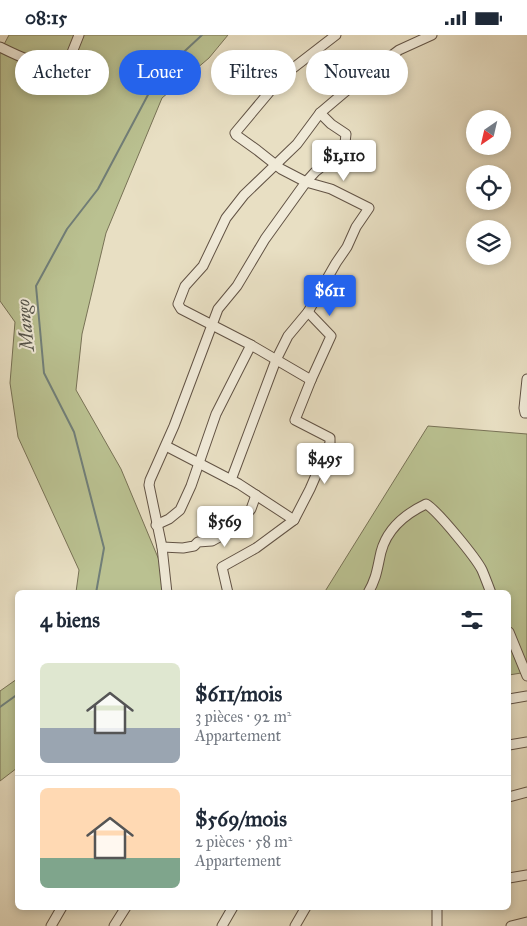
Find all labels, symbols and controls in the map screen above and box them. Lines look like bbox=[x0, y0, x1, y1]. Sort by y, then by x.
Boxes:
text: 08:15 bbox=[25, 6, 67, 29]
chip: Acheter bbox=[15, 50, 109, 95]
chip: Louer bbox=[119, 50, 201, 95]
chip: Filtres bbox=[211, 50, 296, 95]
chip: Nouveau bbox=[306, 50, 408, 95]
north arrow bbox=[466, 110, 511, 155]
map controls bbox=[466, 110, 511, 265]
pin: $1,110 bbox=[303, 139, 385, 182]
text: $1,110 bbox=[323, 146, 365, 165]
button: locate bbox=[466, 165, 511, 210]
button: layers bbox=[466, 220, 511, 265]
pin: $611 bbox=[300, 275, 360, 317]
text: $611 bbox=[315, 281, 345, 300]
water label: Mango bbox=[11, 298, 39, 354]
pin: $495 bbox=[295, 443, 355, 485]
text: $495 bbox=[308, 449, 342, 468]
pin: $569 bbox=[195, 505, 255, 548]
text: $569 bbox=[208, 512, 242, 531]
icon: filters bbox=[458, 606, 486, 634]
text: 4 biens bbox=[40, 607, 100, 633]
text: $611/mois bbox=[195, 681, 282, 707]
icon: home bbox=[80, 683, 140, 743]
text: 3 pièces · 92 m² bbox=[195, 707, 292, 726]
text: Appartement bbox=[195, 726, 281, 745]
text: $569/mois bbox=[195, 806, 287, 832]
icon: home bbox=[80, 808, 140, 868]
text: 2 pièces · 58 m² bbox=[195, 832, 292, 851]
text: Appartement bbox=[195, 851, 281, 870]

